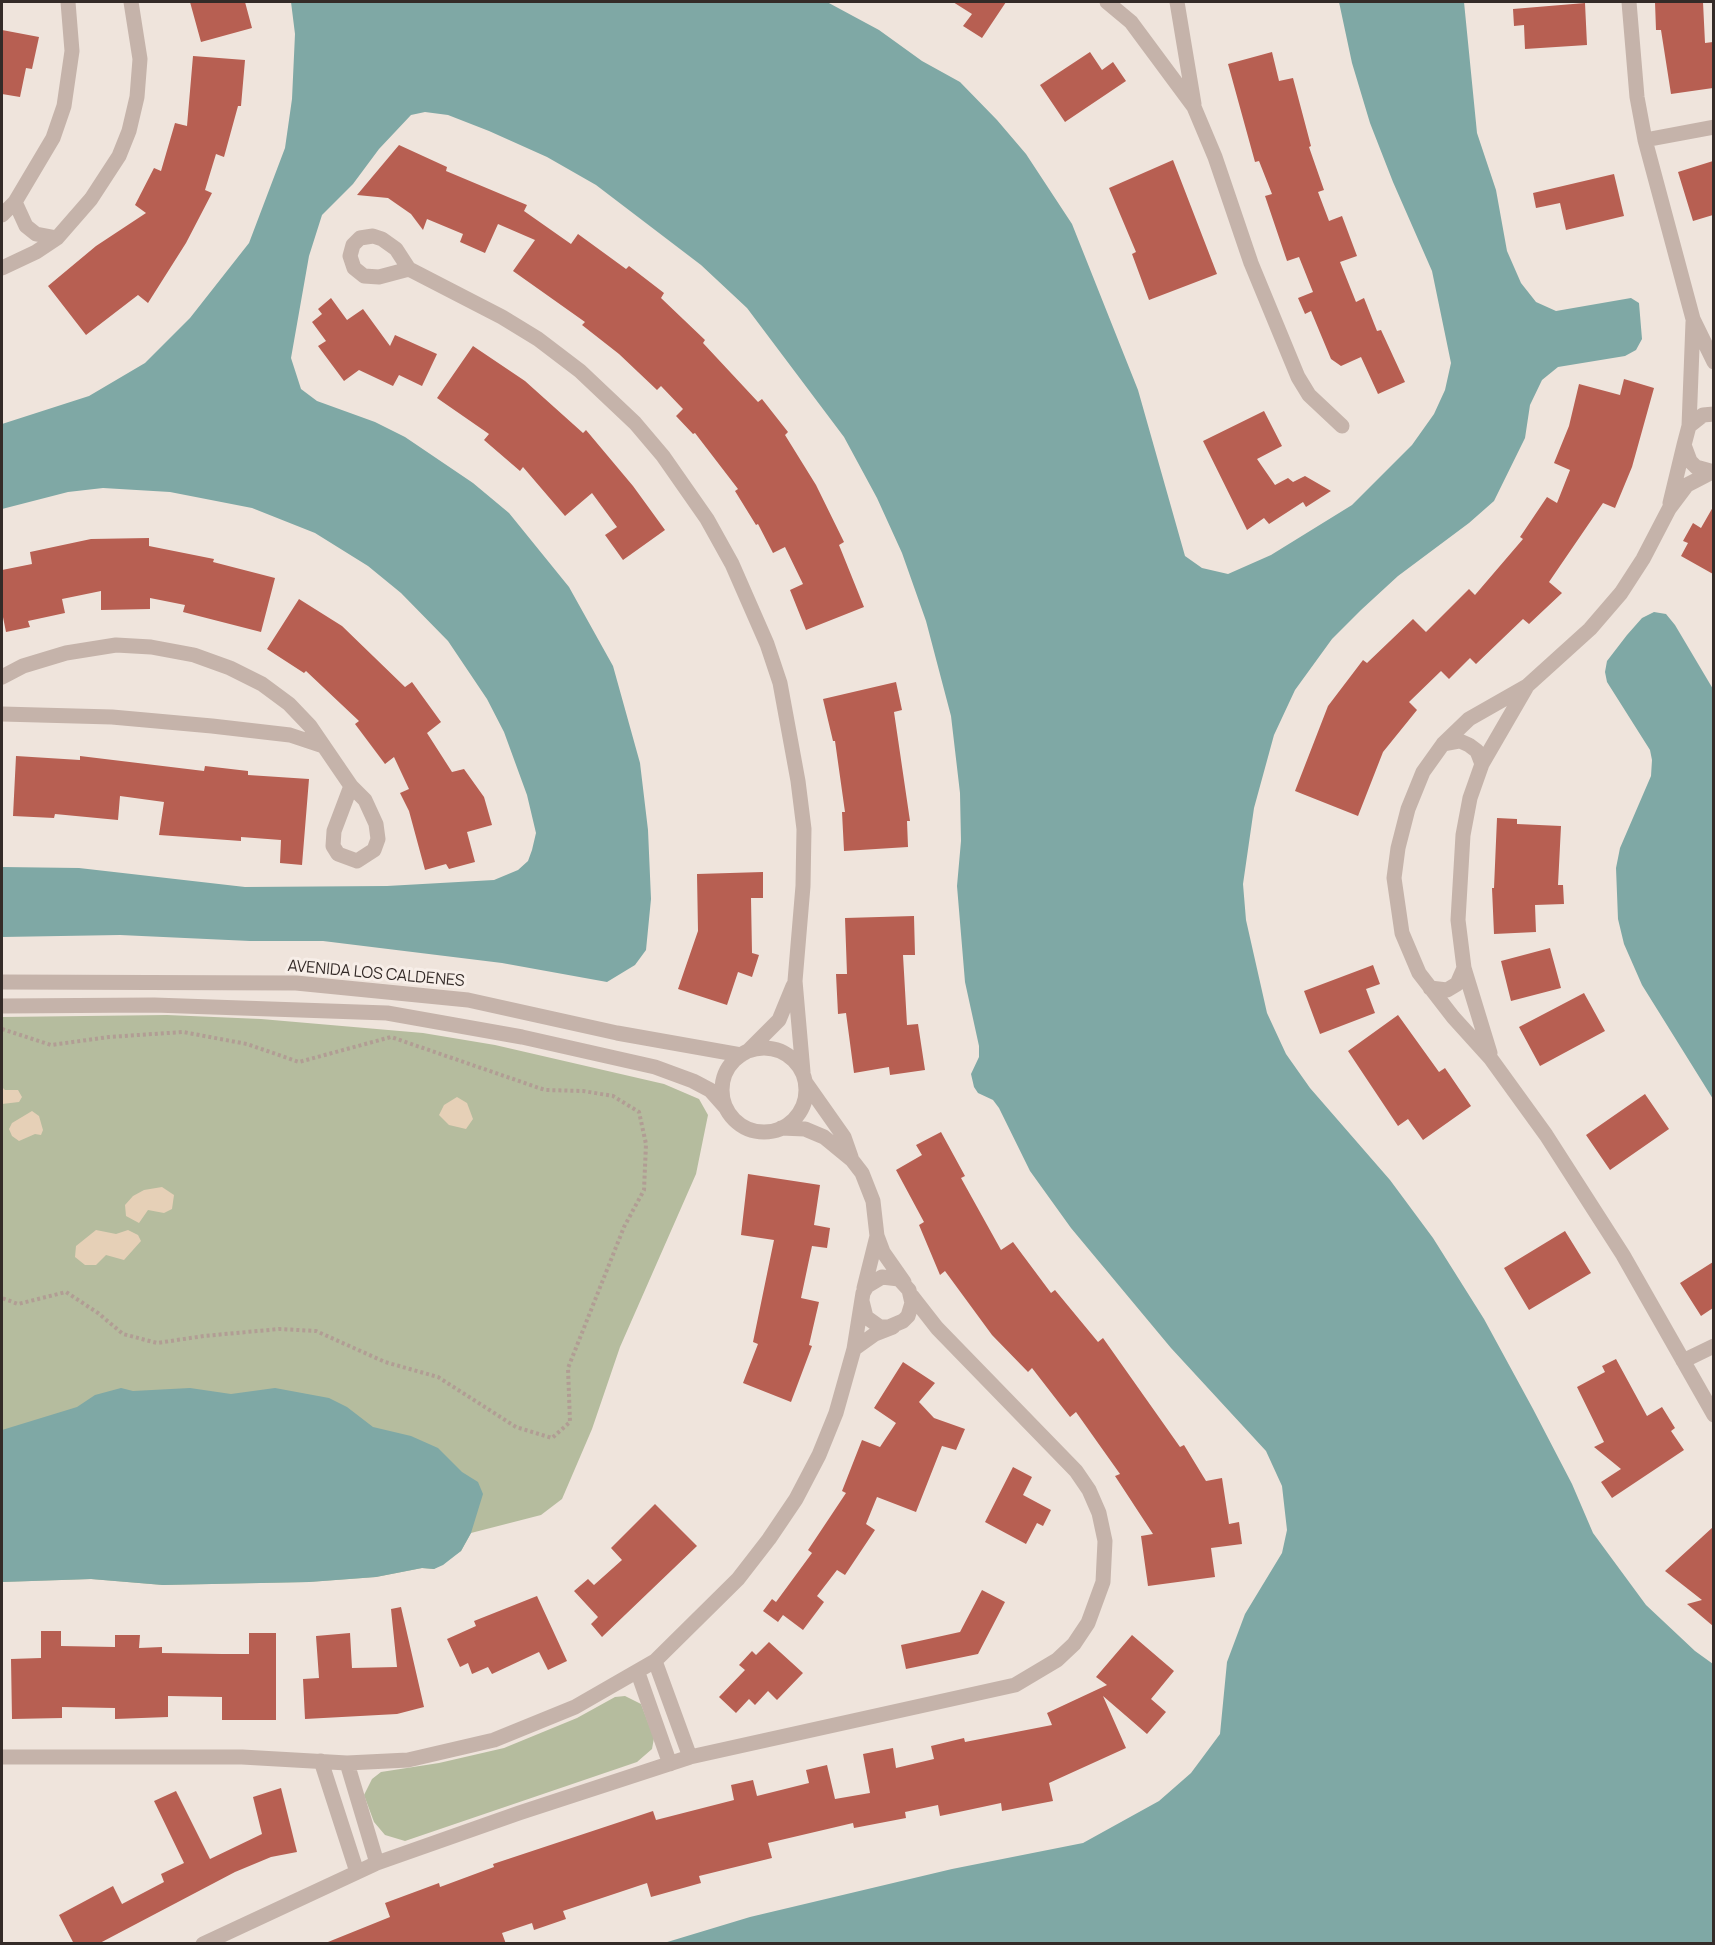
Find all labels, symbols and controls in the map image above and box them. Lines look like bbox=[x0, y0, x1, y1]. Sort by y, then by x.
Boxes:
street label: AVENIDA LOS CALDENES bbox=[287, 957, 465, 991]

